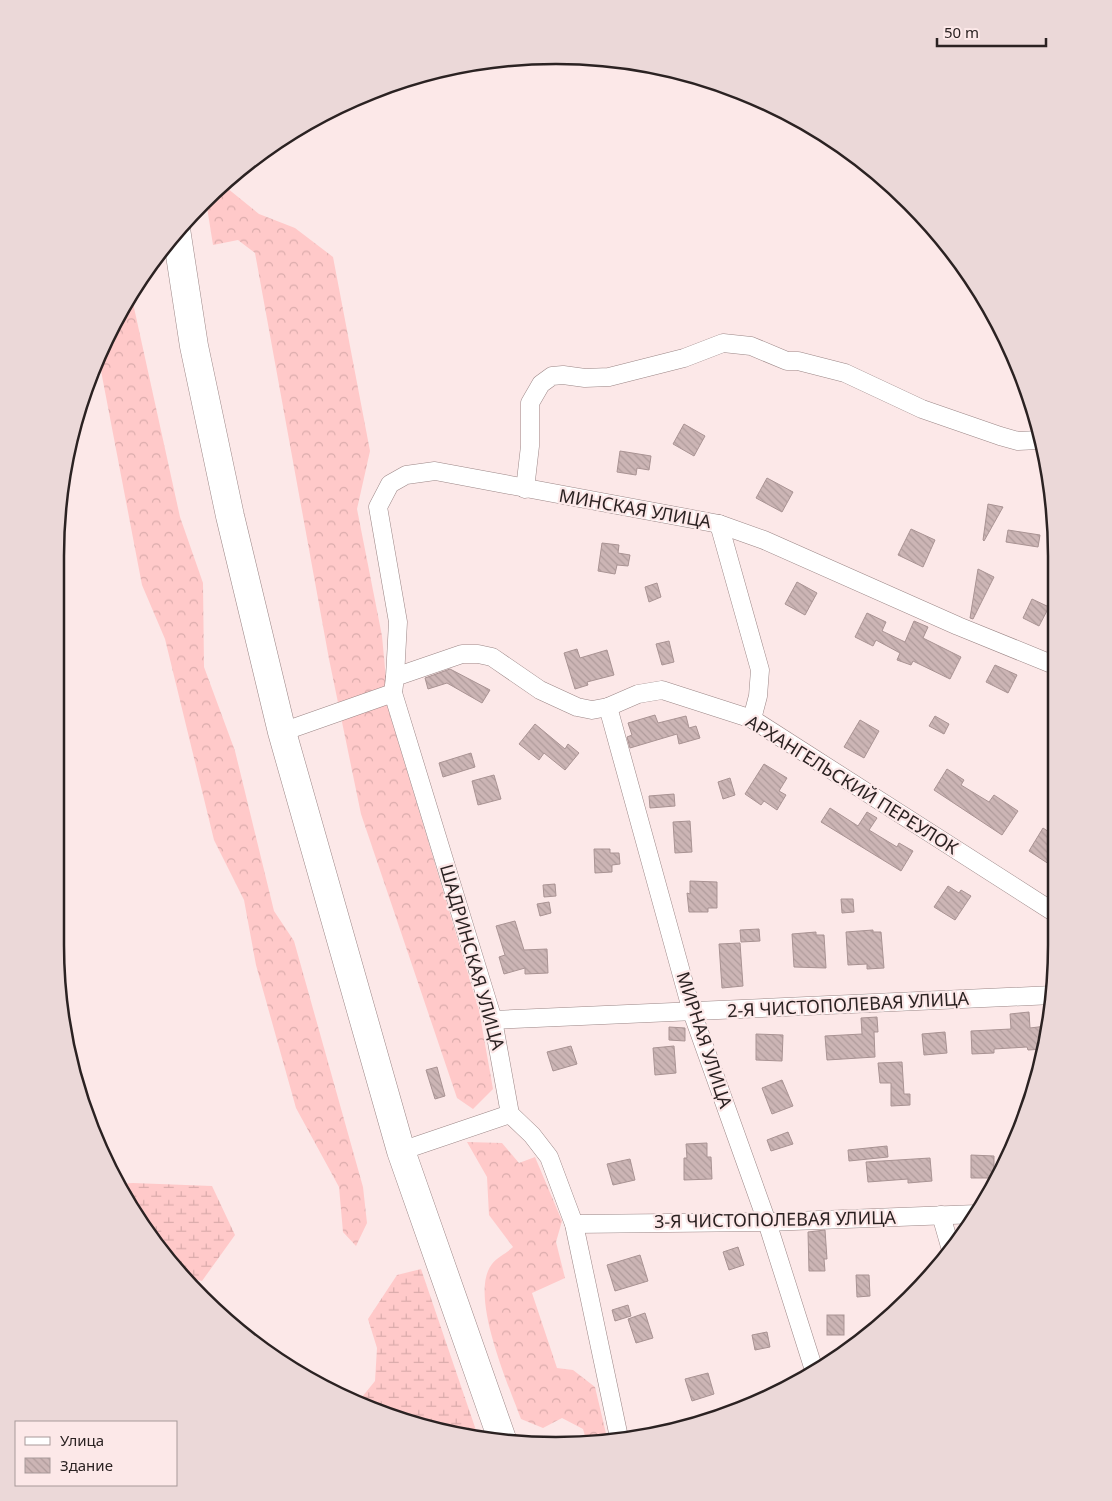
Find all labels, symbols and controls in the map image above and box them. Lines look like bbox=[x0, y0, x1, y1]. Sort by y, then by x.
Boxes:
scale bar bbox=[937, 15, 1046, 47]
text: 50 m bbox=[944, 22, 979, 42]
street label: МИНСКАЯ УЛИЦА bbox=[557, 483, 714, 533]
street label: АРХАНГЕЛЬСКИЙ ПЕРЕУЛОК bbox=[742, 709, 964, 860]
street label: ШАДРИНСКАЯ УЛИЦА bbox=[435, 861, 511, 1053]
street label: МИРНАЯ УЛИЦА bbox=[672, 968, 739, 1112]
street label: 2-Я ЧИСТОПОЛЕВАЯ УЛИЦА bbox=[727, 986, 970, 1022]
street label: 3-Я ЧИСТОПОЛЕВАЯ УЛИЦА bbox=[654, 1205, 897, 1233]
legend bbox=[15, 1421, 178, 1486]
text: Улица bbox=[60, 1430, 104, 1450]
text: Здание bbox=[60, 1455, 113, 1475]

